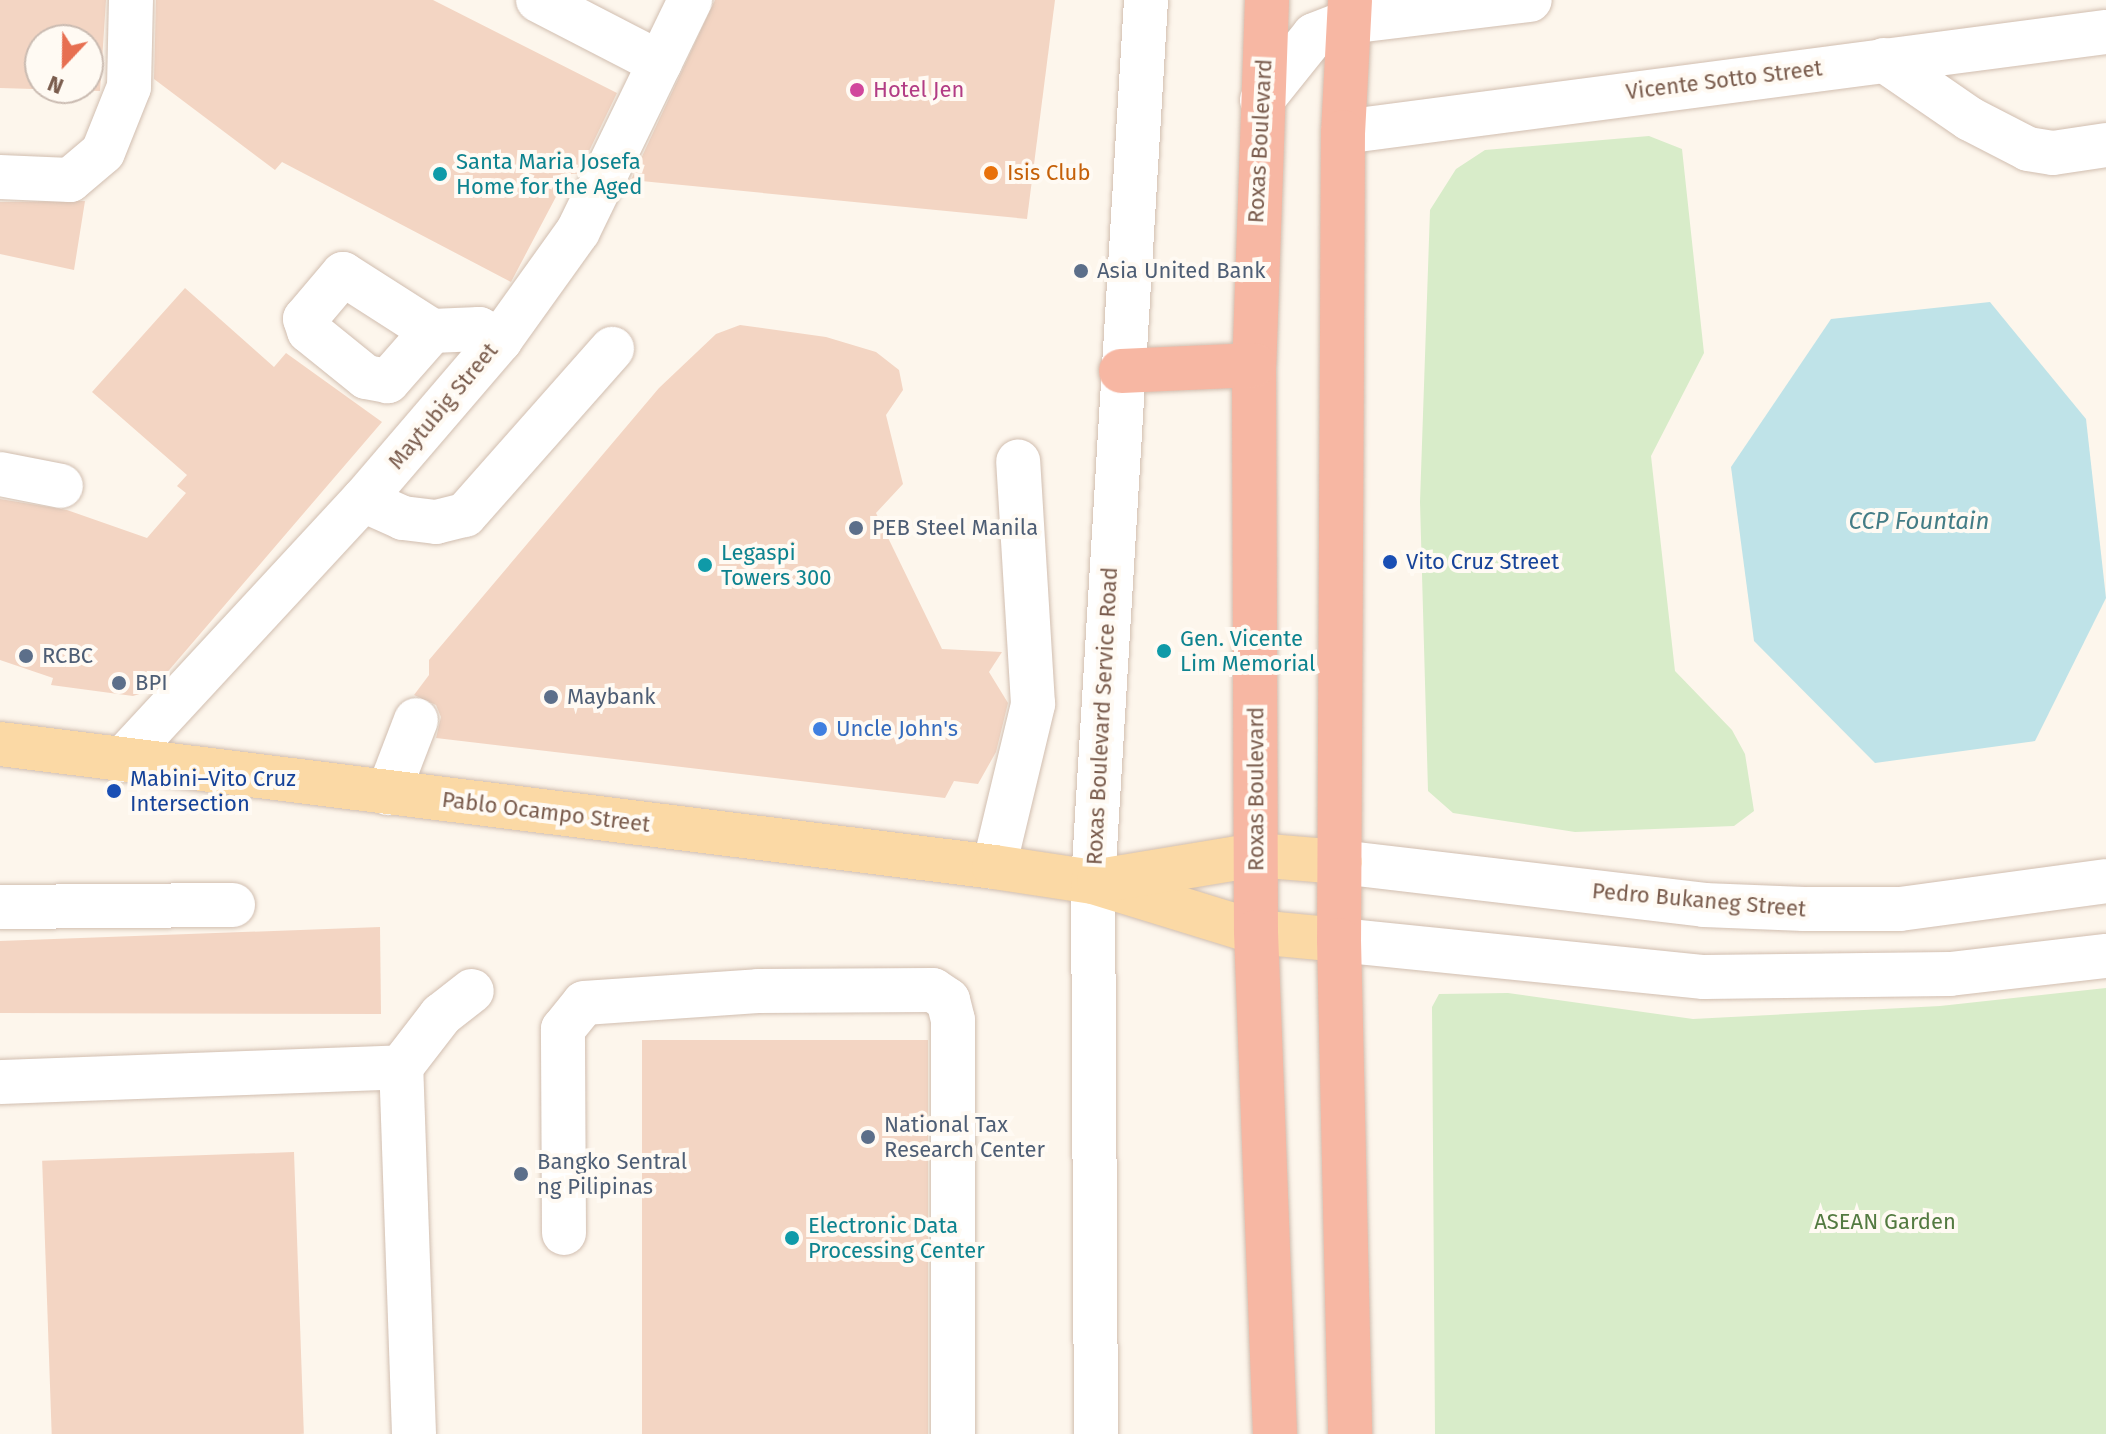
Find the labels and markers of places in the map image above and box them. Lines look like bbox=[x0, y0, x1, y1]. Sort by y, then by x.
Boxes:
place label: Hotel Jen bbox=[873, 77, 964, 103]
marker: Hotel Jen bbox=[848, 81, 866, 99]
place label: Santa Maria Josefa Home for the Aged bbox=[456, 148, 642, 200]
place label: Isis Club bbox=[1007, 160, 1090, 186]
marker: Isis Club bbox=[982, 164, 1000, 182]
marker: Santa Maria Josefa Home for the Aged bbox=[431, 165, 449, 183]
place label: Asia United Bank bbox=[1097, 258, 1266, 284]
marker: Asia United Bank bbox=[1072, 262, 1090, 280]
place label: PEB Steel Manila bbox=[872, 515, 1038, 541]
marker: PEB Steel Manila bbox=[847, 519, 865, 537]
place label: Legaspi Towers 300 bbox=[721, 539, 832, 590]
place label: Vito Cruz Street bbox=[1406, 549, 1559, 575]
marker: Vito Cruz Street bbox=[1381, 553, 1399, 571]
marker: Legaspi Towers 300 bbox=[696, 556, 714, 574]
place label: Gen. Vicente Lim Memorial bbox=[1180, 625, 1316, 676]
marker: Gen. Vicente Lim Memorial bbox=[1155, 642, 1173, 660]
place label: RCBC bbox=[42, 643, 93, 669]
marker: RCBC bbox=[17, 647, 35, 665]
place label: BPI bbox=[135, 670, 168, 696]
marker: BPI bbox=[110, 674, 128, 692]
place label: Maybank bbox=[567, 684, 656, 710]
marker: Maybank bbox=[542, 688, 560, 706]
place label: Uncle John's bbox=[836, 716, 958, 742]
marker: Uncle John's bbox=[811, 720, 829, 738]
place label: Mabini–Vito Cruz Intersection bbox=[130, 765, 296, 816]
marker: Mabini–Vito Cruz Intersection bbox=[105, 782, 123, 800]
place label: National Tax Research Center bbox=[884, 1111, 1045, 1162]
marker: National Tax Research Center bbox=[859, 1128, 877, 1146]
place label: Bangko Sentral ng Pilipinas bbox=[537, 1148, 687, 1200]
marker: Bangko Sentral ng Pilipinas bbox=[512, 1165, 530, 1183]
place label: Electronic Data Processing Center bbox=[808, 1212, 985, 1264]
marker: Electronic Data Processing Center bbox=[783, 1229, 801, 1247]

